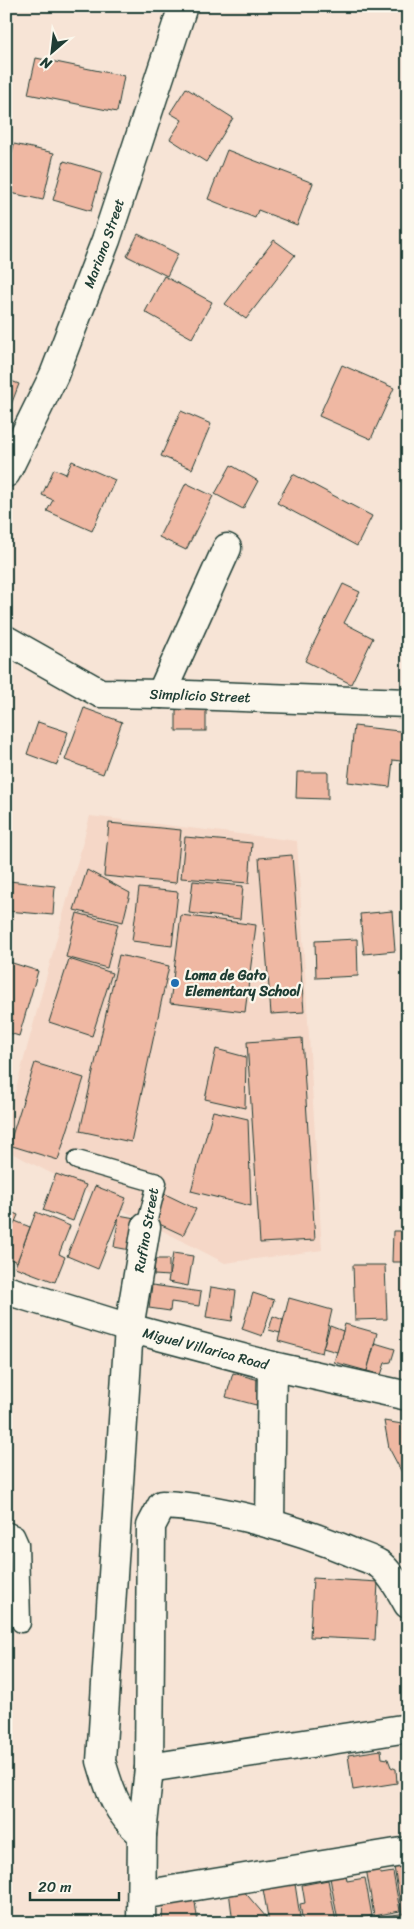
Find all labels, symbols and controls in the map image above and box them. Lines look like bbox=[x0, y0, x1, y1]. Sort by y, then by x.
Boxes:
north arrow bbox=[28, 28, 78, 78]
text: N bbox=[36, 50, 57, 77]
street label: Mariano Street bbox=[77, 195, 132, 292]
street label: Simplicio Street bbox=[149, 682, 251, 710]
place label: Loma de Gato Elementary School bbox=[185, 963, 302, 1004]
marker: Loma de Gato Elementary School bbox=[169, 977, 181, 989]
street label: Rufino Street bbox=[127, 1186, 166, 1274]
street label: Miguel Villarica Road bbox=[140, 1320, 273, 1378]
scale bar bbox=[30, 1869, 119, 1901]
text: 20 m bbox=[38, 1874, 72, 1900]

